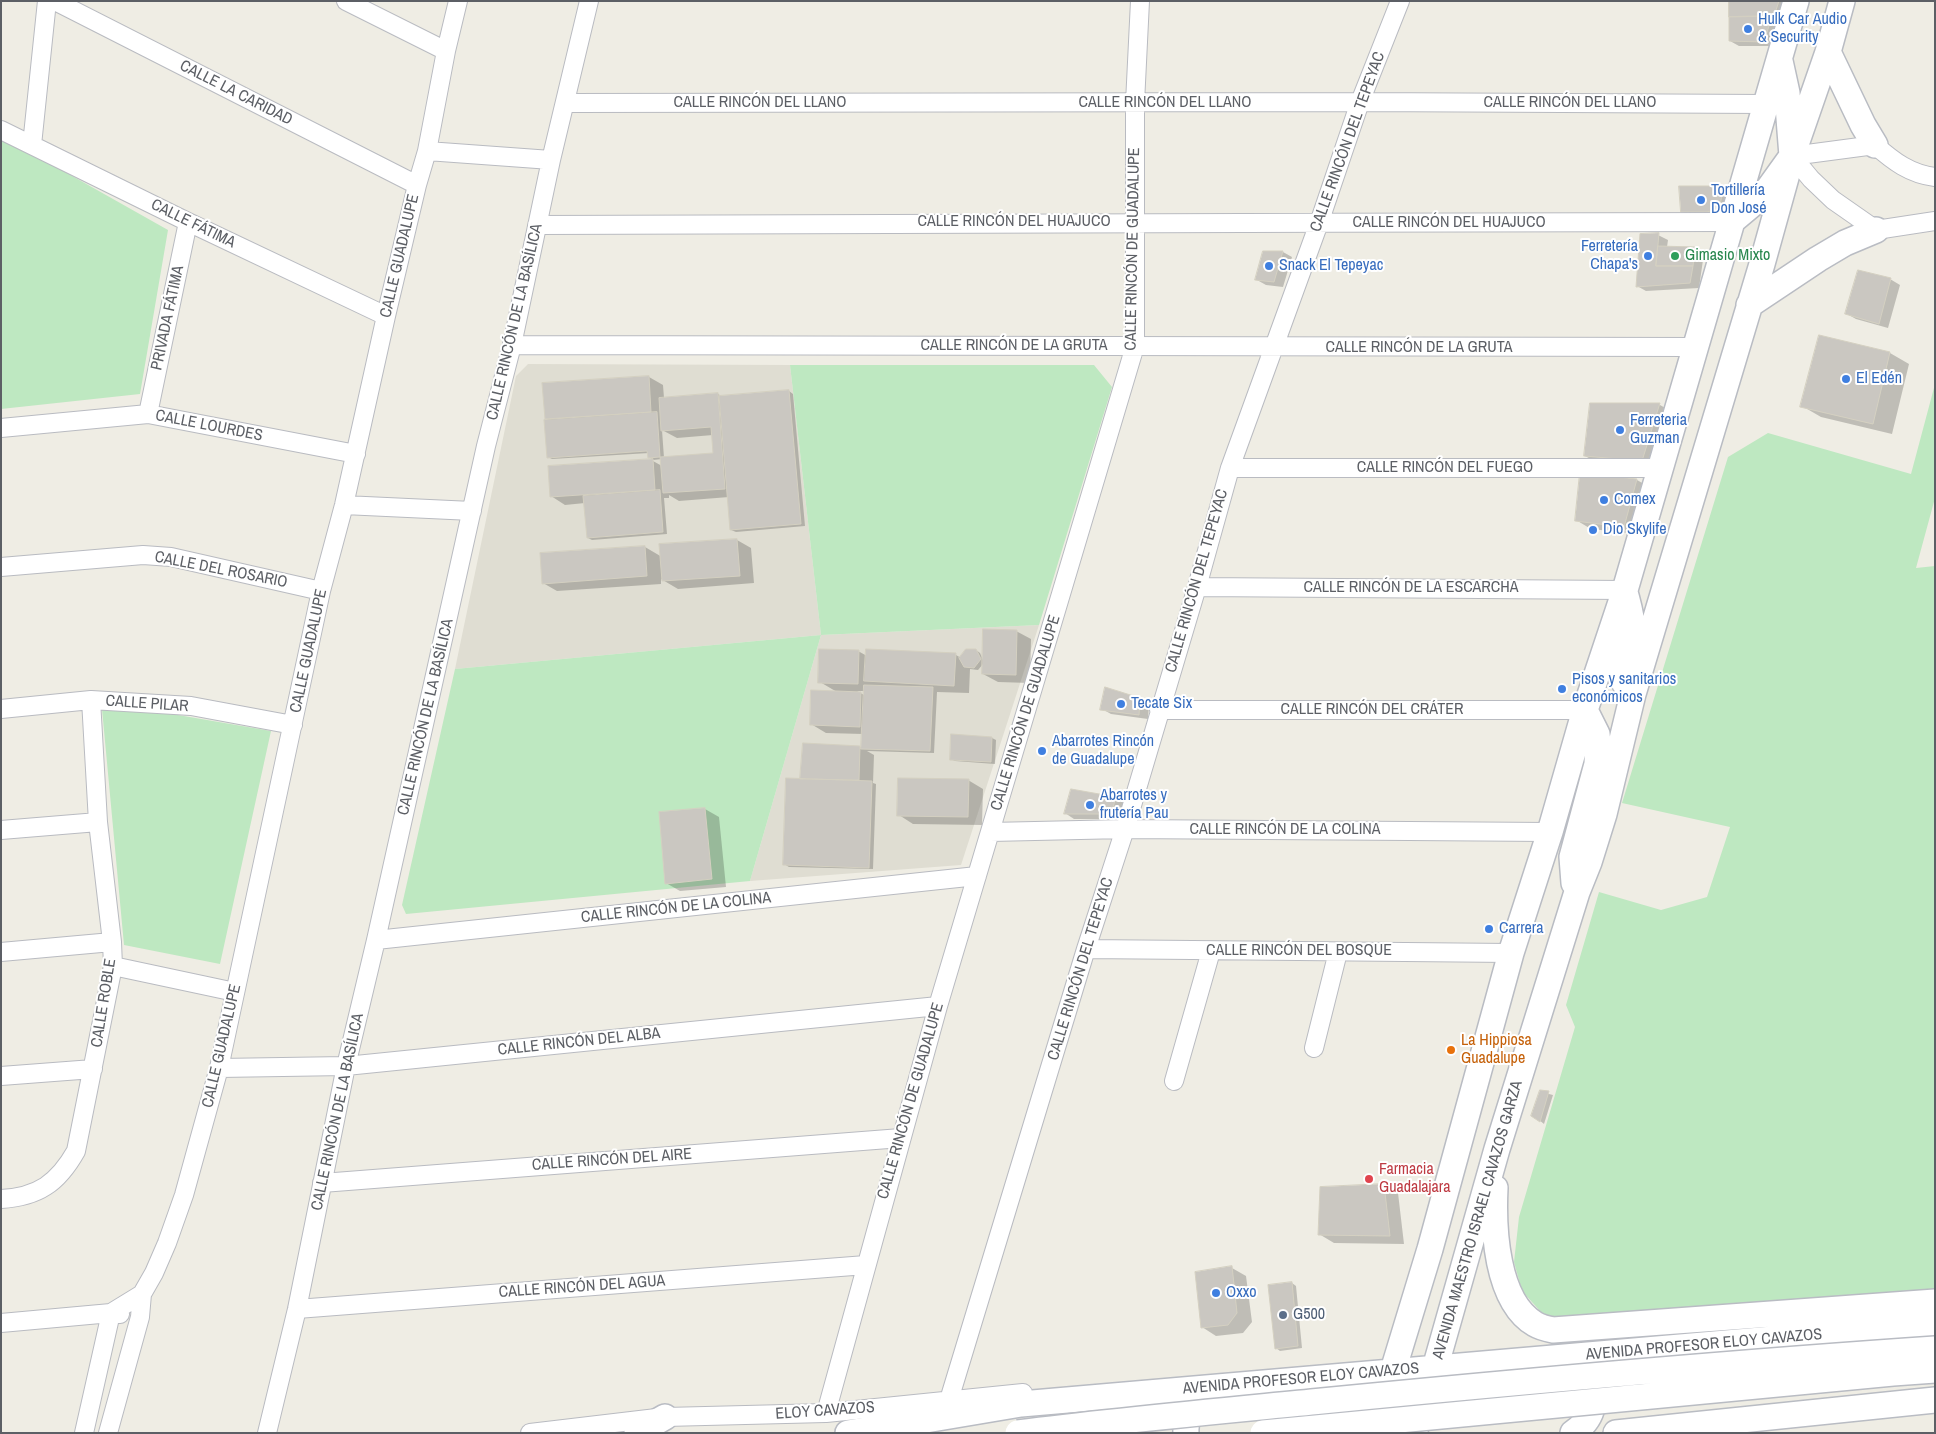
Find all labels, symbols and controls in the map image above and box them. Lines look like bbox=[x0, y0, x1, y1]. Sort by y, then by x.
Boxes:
place label: Hulk Car Audio & Security bbox=[1758, 10, 1847, 48]
marker: Hulk Car Audio & Security bbox=[1742, 23, 1754, 35]
street label: CALLE RINCÓN DEL TEPEYAC bbox=[1306, 49, 1390, 235]
street label: CALLE LA CARIDAD bbox=[176, 56, 296, 130]
street label: CALLE RINCÓN DEL LLANO bbox=[674, 93, 846, 113]
street label: CALLE RINCÓN DEL LLANO bbox=[1079, 93, 1251, 113]
street label: CALLE RINCÓN DEL LLANO bbox=[1484, 93, 1656, 113]
street label: CALLE RINCÓN DE GUADALUPE bbox=[1122, 147, 1144, 351]
place label: Tortillería Don José bbox=[1711, 181, 1766, 219]
street label: CALLE GUADALUPE bbox=[376, 192, 424, 320]
marker: Tortillería Don José bbox=[1695, 194, 1707, 206]
street label: CALLE FÁTIMA bbox=[148, 195, 238, 253]
street label: CALLE RINCÓN DEL HUAJUCO bbox=[917, 212, 1111, 232]
street label: CALLE RINCÓN DEL HUAJUCO bbox=[1352, 213, 1546, 233]
street label: CALLE RINCÓN DE LA BASÍLICA bbox=[483, 222, 547, 422]
place label: Ferretería Chapa's bbox=[1581, 237, 1638, 275]
place label: Gimasio Mixto bbox=[1685, 246, 1770, 266]
marker: Ferretería Chapa's bbox=[1642, 250, 1654, 262]
marker: Gimasio Mixto bbox=[1669, 250, 1681, 262]
place label: Snack El Tepeyac bbox=[1279, 256, 1383, 276]
marker: Snack El Tepeyac bbox=[1263, 260, 1275, 272]
street label: PRIVADA FÁTIMA bbox=[148, 264, 188, 372]
street label: CALLE RINCÓN DE LA GRUTA bbox=[920, 336, 1108, 356]
street label: CALLE RINCÓN DE LA GRUTA bbox=[1325, 338, 1513, 358]
place label: El Edén bbox=[1856, 369, 1902, 389]
marker: El Edén bbox=[1840, 373, 1852, 385]
street label: CALLE LOURDES bbox=[154, 406, 264, 446]
place label: Ferreteria Guzman bbox=[1630, 411, 1687, 449]
marker: Ferreteria Guzman bbox=[1614, 424, 1626, 436]
street label: CALLE RINCÓN DEL FUEGO bbox=[1357, 458, 1533, 478]
street label: CALLE RINCÓN DEL TEPEYAC bbox=[1162, 487, 1232, 675]
place label: Comex bbox=[1614, 490, 1656, 510]
marker: Comex bbox=[1598, 494, 1610, 506]
place label: Dio Skylife bbox=[1603, 520, 1666, 540]
marker: Dio Skylife bbox=[1587, 524, 1599, 536]
street label: CALLE DEL ROSARIO bbox=[153, 548, 289, 592]
street label: CALLE RINCÓN DE LA ESCARCHA bbox=[1303, 578, 1519, 598]
street label: CALLE GUADALUPE bbox=[286, 587, 332, 715]
street label: CALLE RINCÓN DE GUADALUPE bbox=[987, 613, 1065, 813]
street label: CALLE RINCÓN DE LA BASÍLICA bbox=[394, 617, 458, 817]
place label: Pisos y sanitarios económicos bbox=[1572, 670, 1676, 708]
marker: Pisos y sanitarios económicos bbox=[1556, 683, 1568, 695]
street label: CALLE PILAR bbox=[105, 692, 189, 716]
place label: Tecate Six bbox=[1131, 694, 1192, 714]
marker: Tecate Six bbox=[1115, 698, 1127, 710]
street label: CALLE RINCÓN DEL CRÁTER bbox=[1281, 700, 1463, 720]
place label: Abarrotes Rincón de Guadalupe bbox=[1052, 732, 1154, 770]
marker: Abarrotes Rincón de Guadalupe bbox=[1036, 745, 1048, 757]
place label: Abarrotes y frutería Pau bbox=[1100, 786, 1169, 824]
marker: Abarrotes y frutería Pau bbox=[1084, 799, 1096, 811]
street label: CALLE RINCÓN DE LA COLINA bbox=[1189, 820, 1381, 840]
street label: CALLE RINCÓN DEL TEPEYAC bbox=[1044, 875, 1118, 1063]
street label: CALLE RINCÓN DE LA COLINA bbox=[580, 888, 772, 928]
place label: Carrera bbox=[1499, 919, 1543, 939]
marker: Carrera bbox=[1483, 923, 1495, 935]
street label: CALLE RINCÓN DEL BOSQUE bbox=[1206, 941, 1392, 961]
street label: CALLE ROBLE bbox=[88, 957, 120, 1049]
street label: CALLE GUADALUPE bbox=[198, 982, 246, 1110]
street label: CALLE RINCÓN DE GUADALUPE bbox=[874, 1001, 948, 1201]
street label: CALLE RINCÓN DE LA BASÍLICA bbox=[308, 1012, 368, 1212]
street label: CALLE RINCÓN DEL ALBA bbox=[497, 1024, 661, 1060]
place label: La Hippiosa Guadalupe bbox=[1461, 1031, 1532, 1069]
marker: La Hippiosa Guadalupe bbox=[1445, 1044, 1457, 1056]
street label: AVENIDA MAESTRO ISRAEL CAVAZOS GARZA bbox=[1429, 1079, 1527, 1361]
street label: CALLE RINCÓN DEL AIRE bbox=[531, 1145, 693, 1175]
place label: Farmacia Guadalajara bbox=[1379, 1160, 1450, 1198]
marker: Farmacia Guadalajara bbox=[1363, 1173, 1375, 1185]
street label: CALLE RINCÓN DEL AGUA bbox=[498, 1272, 666, 1302]
place label: Oxxo bbox=[1226, 1283, 1257, 1303]
marker: Oxxo bbox=[1210, 1287, 1222, 1299]
place label: G500 bbox=[1293, 1305, 1325, 1325]
marker: G500 bbox=[1277, 1309, 1289, 1321]
street label: AVENIDA PROFESOR ELOY CAVAZOS bbox=[1585, 1325, 1823, 1365]
street label: AVENIDA PROFESOR ELOY CAVAZOS bbox=[1182, 1359, 1420, 1399]
street label: ELOY CAVAZOS bbox=[775, 1398, 875, 1424]

